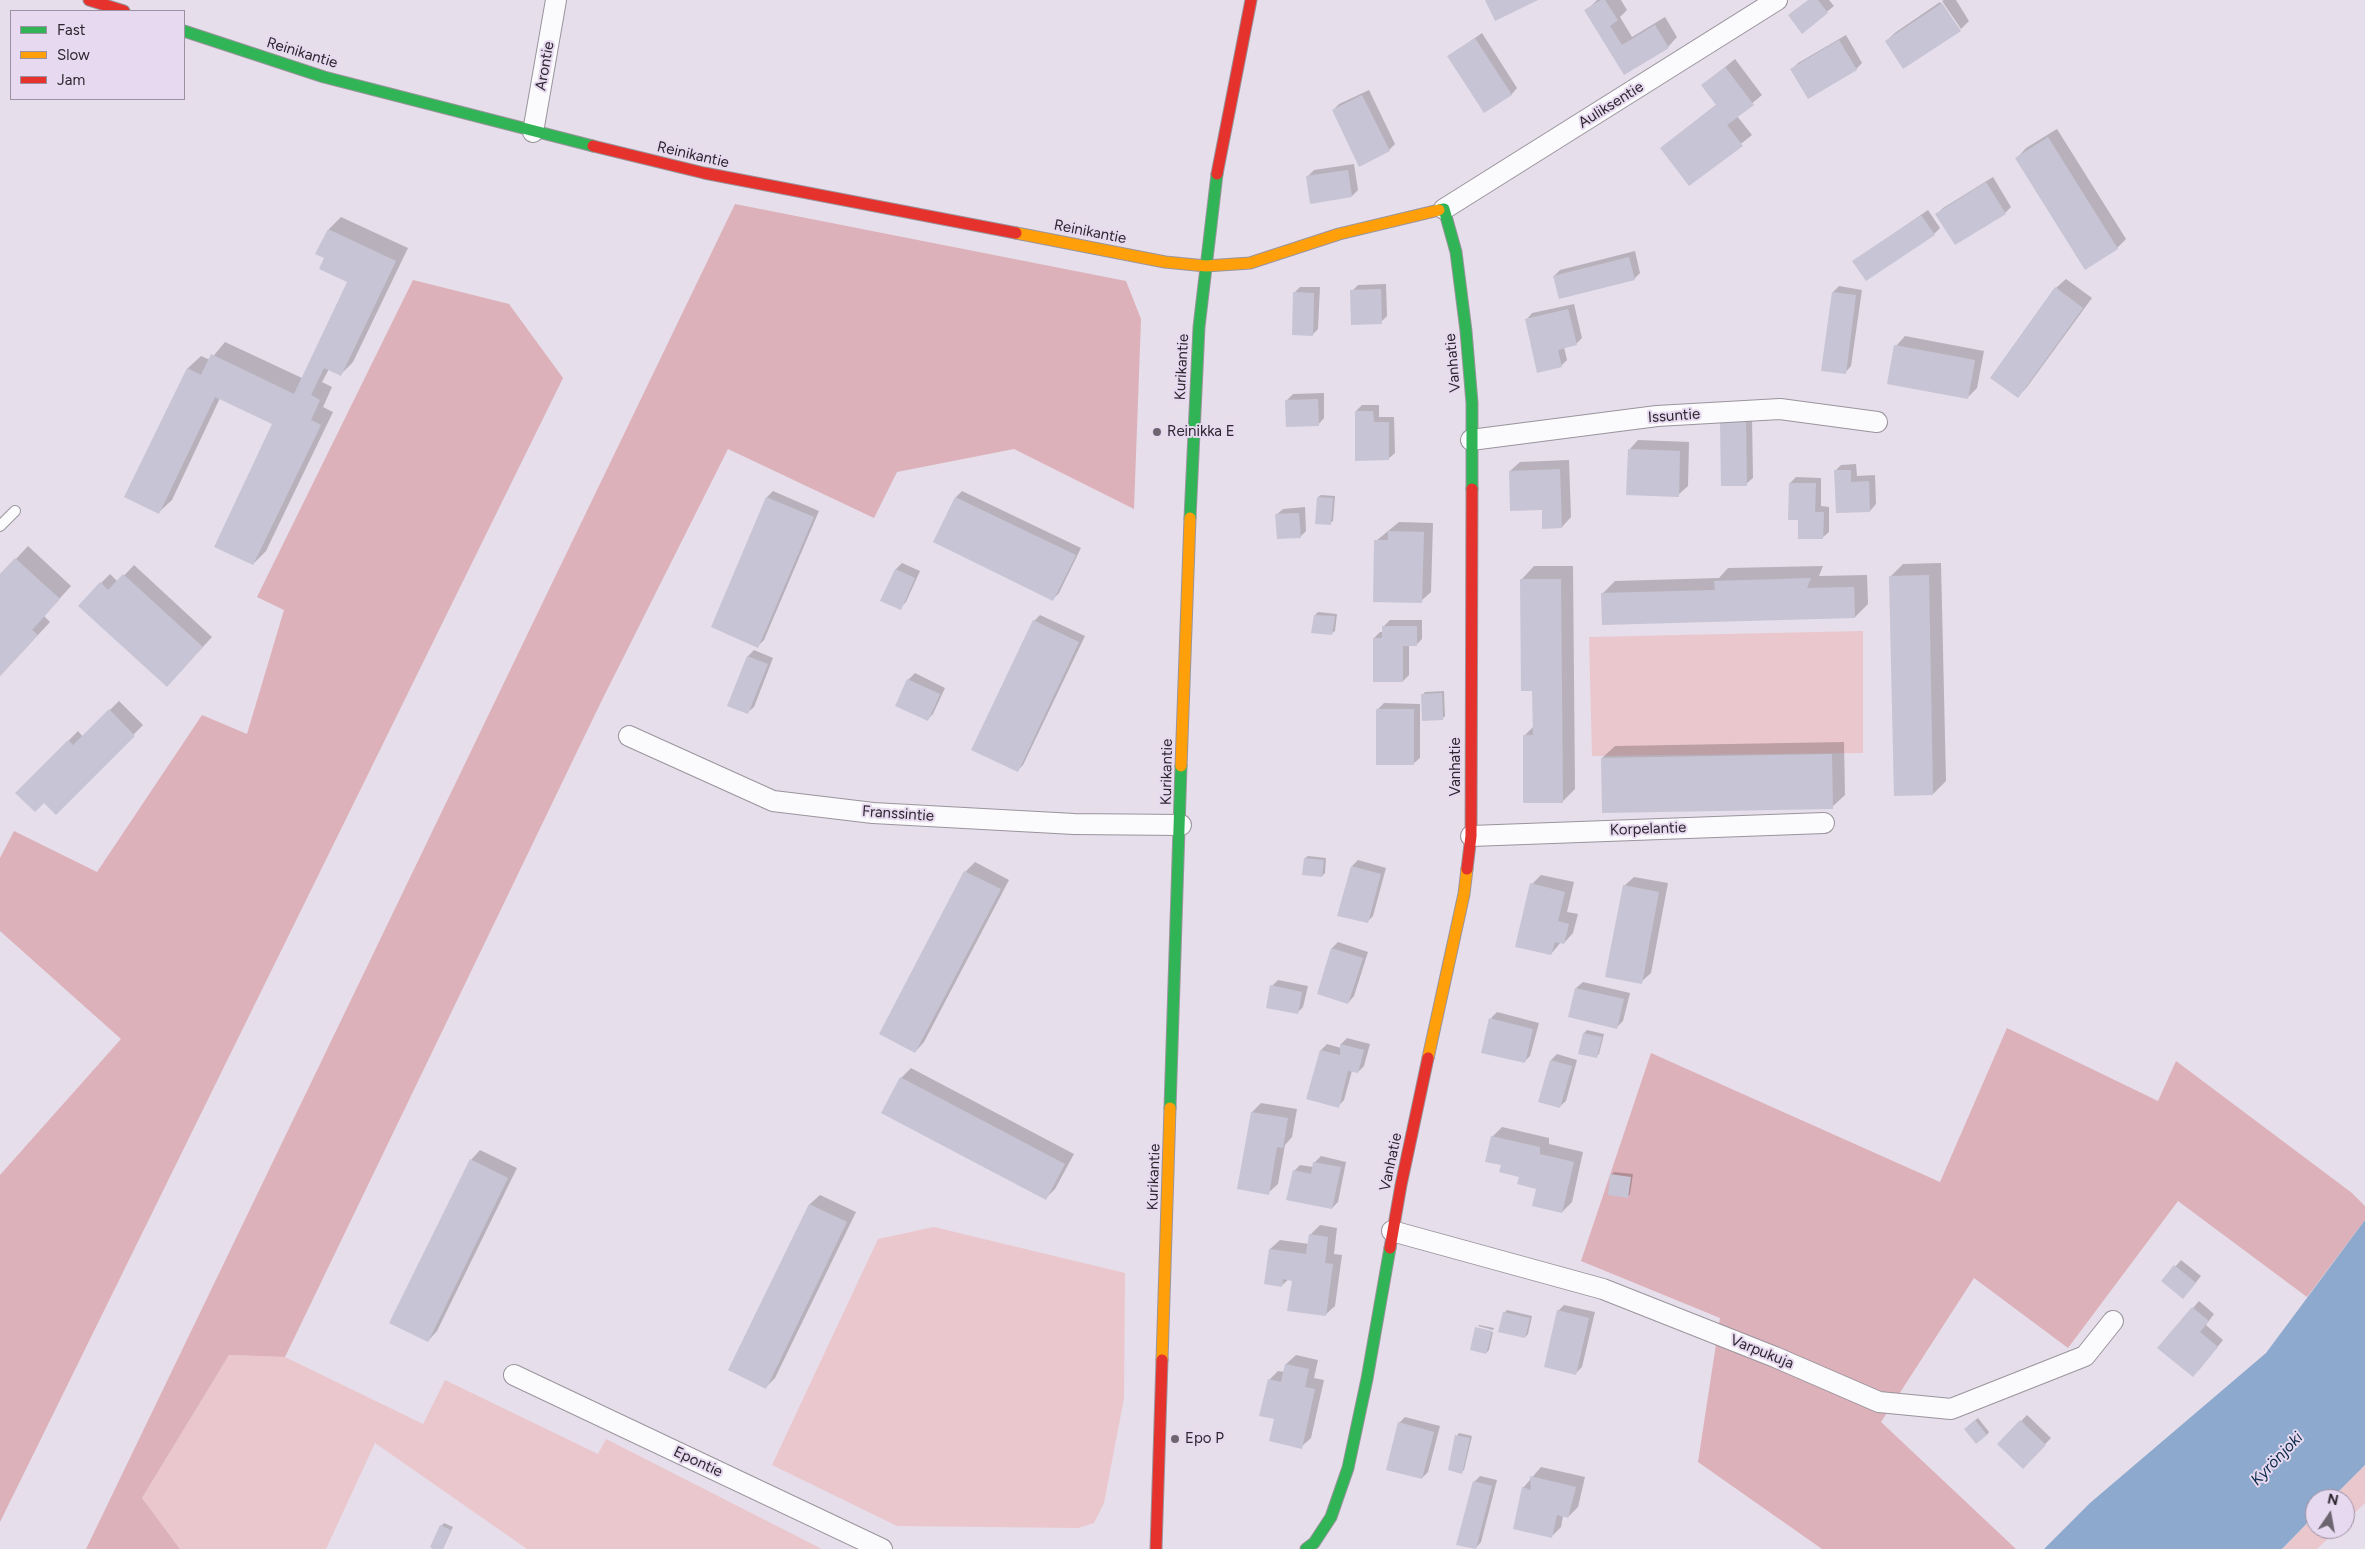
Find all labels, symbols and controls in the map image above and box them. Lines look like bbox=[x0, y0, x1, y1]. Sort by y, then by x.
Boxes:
legend bbox=[10, 10, 185, 100]
text: Fast bbox=[57, 21, 85, 39]
street label: Reinikantie bbox=[264, 34, 340, 72]
street label: Arontie bbox=[532, 40, 558, 92]
text: Slow bbox=[57, 46, 90, 64]
text: Jam bbox=[57, 71, 85, 89]
street label: Auliksentie bbox=[1575, 78, 1647, 132]
street label: Reinikantie bbox=[655, 138, 731, 172]
street label: Reinikantie bbox=[1052, 216, 1128, 248]
street label: Kurikantie bbox=[1171, 333, 1193, 401]
street label: Vanhatie bbox=[1441, 333, 1465, 393]
street label: Issuntie bbox=[1647, 405, 1701, 427]
place label: Reinikka E bbox=[1167, 423, 1235, 441]
marker: Reinikka E bbox=[1151, 426, 1163, 438]
street label: Vanhatie bbox=[1447, 737, 1465, 797]
street label: Kurikantie bbox=[1157, 739, 1177, 805]
street label: Franssintie bbox=[861, 803, 935, 825]
street label: Korpelantie bbox=[1609, 819, 1687, 839]
street label: Vanhatie bbox=[1376, 1131, 1406, 1193]
street label: Kurikantie bbox=[1144, 1143, 1164, 1211]
street label: Varpukuja bbox=[1728, 1331, 1796, 1373]
water label: Kyrönjoki bbox=[2247, 1428, 2307, 1490]
place label: Epo P bbox=[1185, 1430, 1224, 1448]
marker: Epo P bbox=[1169, 1433, 1181, 1445]
street label: Epontie bbox=[671, 1443, 725, 1481]
north arrow bbox=[2305, 1489, 2355, 1539]
text: N bbox=[2326, 1490, 2340, 1509]

